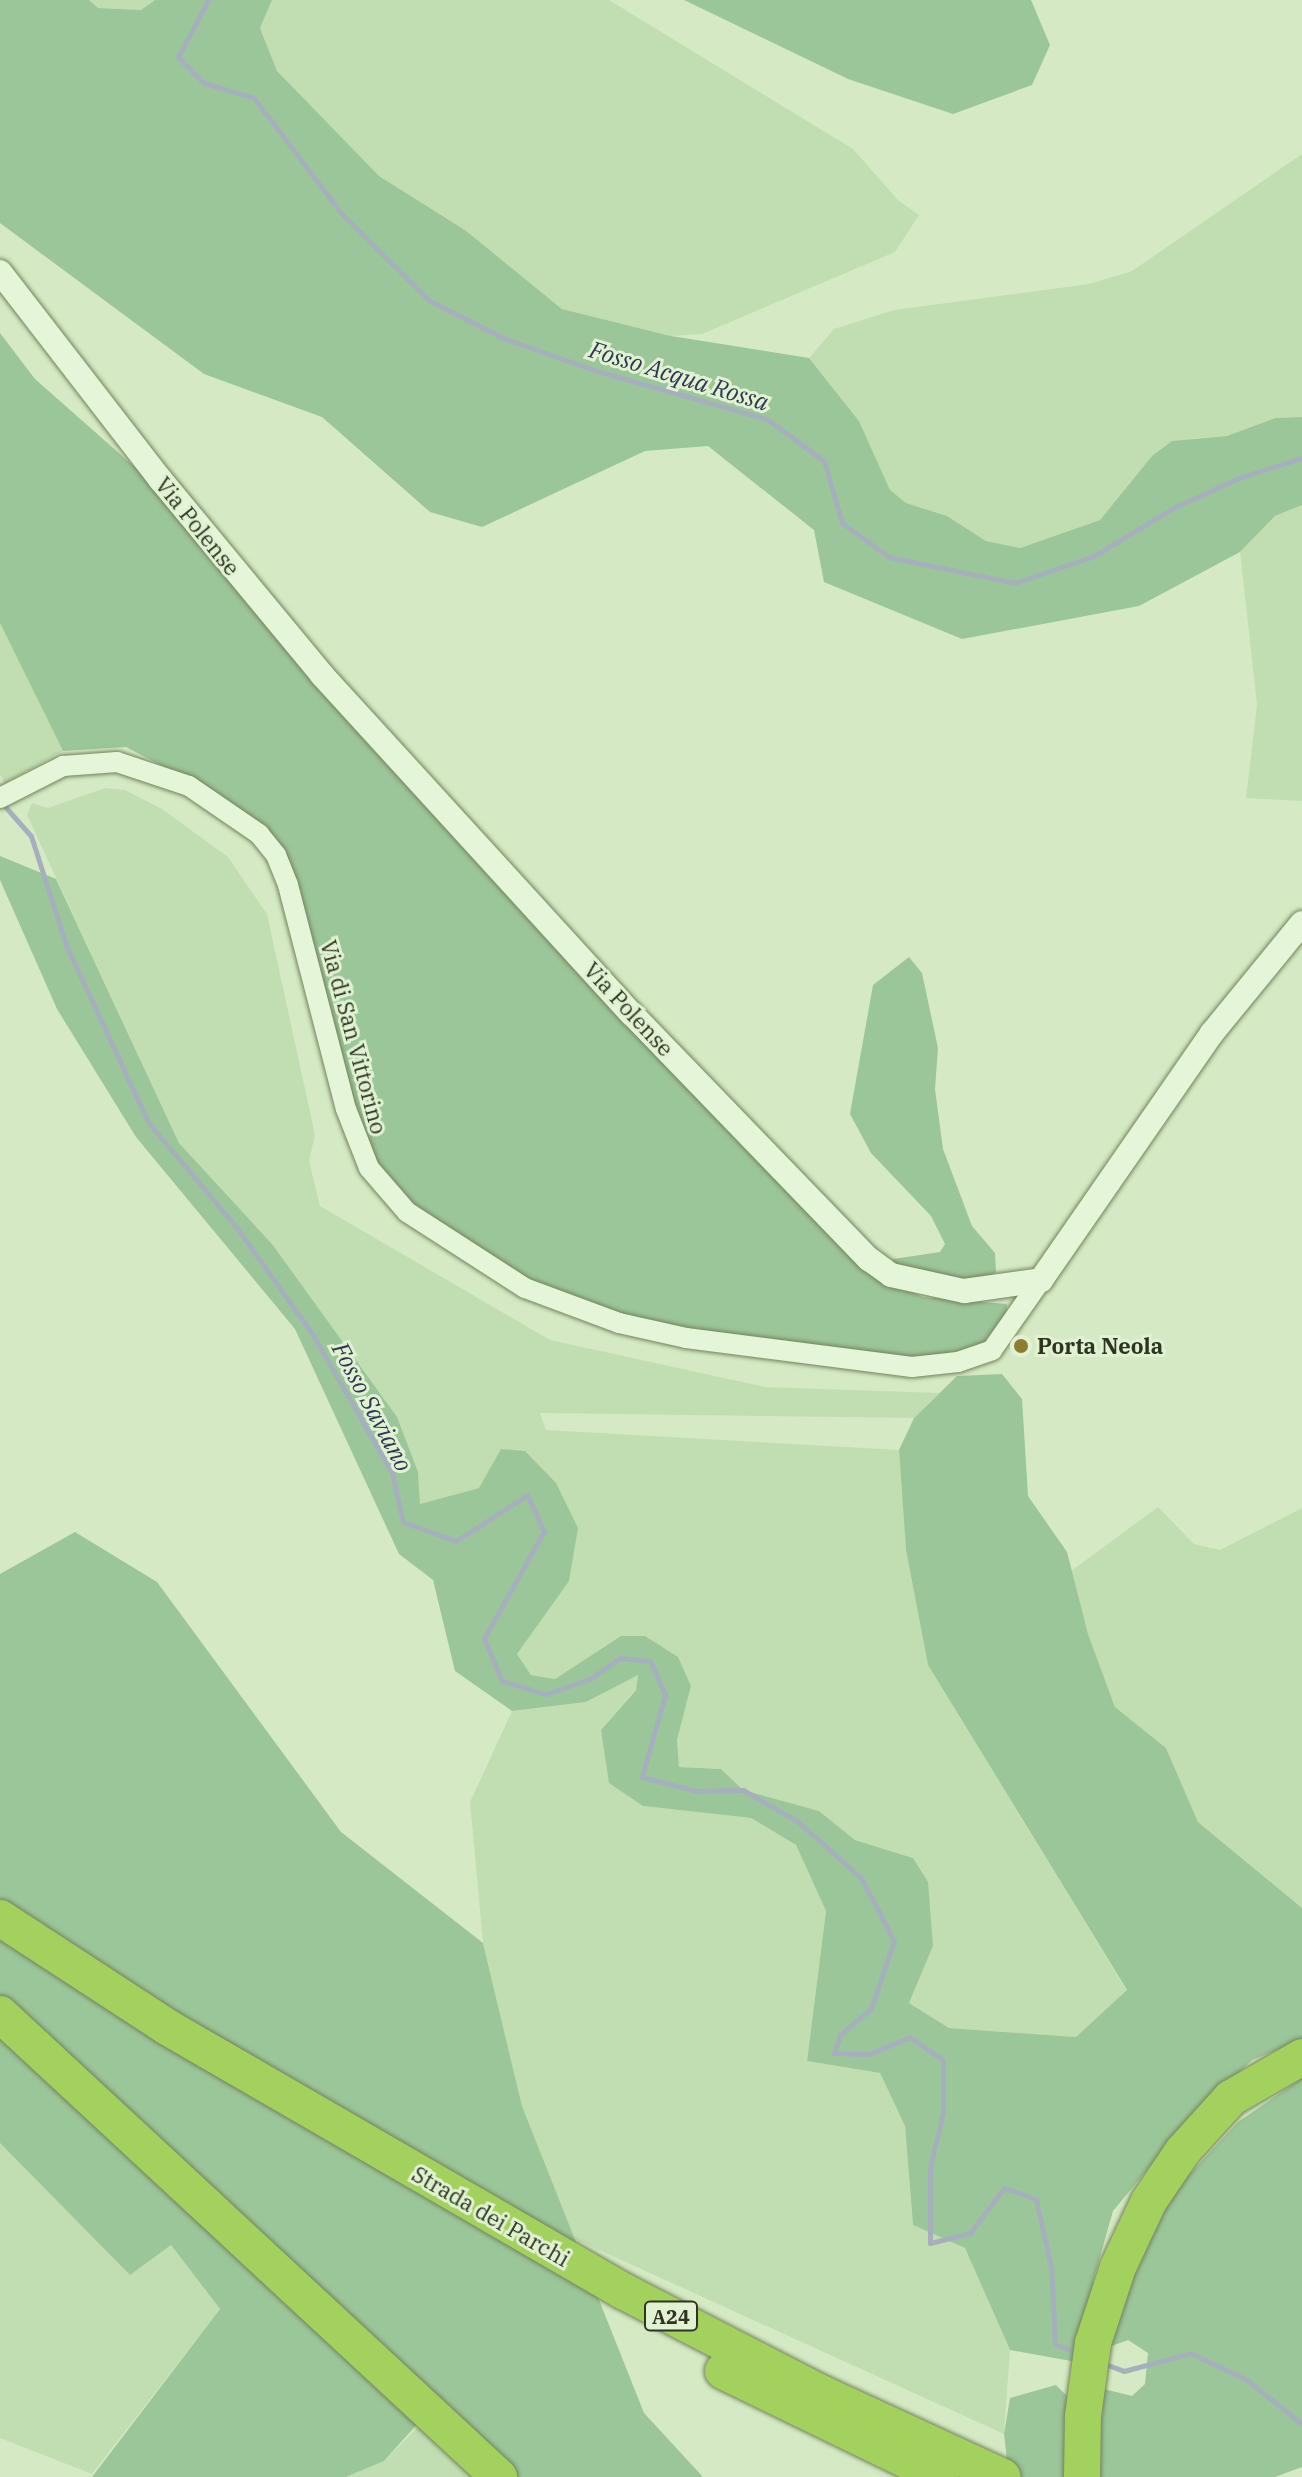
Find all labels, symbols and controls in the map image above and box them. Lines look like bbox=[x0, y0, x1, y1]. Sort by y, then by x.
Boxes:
water label: Fosso Acqua Rossa bbox=[586, 335, 772, 417]
street label: Via Polense bbox=[150, 471, 246, 581]
street label: Via di San Vittorino bbox=[315, 937, 393, 1137]
street label: Via Polense bbox=[579, 957, 679, 1061]
place label: Porta Neola bbox=[1037, 1333, 1163, 1359]
water label: Fosso Saviano bbox=[326, 1337, 418, 1477]
marker: Porta Neola bbox=[1012, 1337, 1030, 1355]
street label: Strada dei Parchi bbox=[408, 2160, 574, 2272]
road number: A24 bbox=[643, 2300, 699, 2332]

